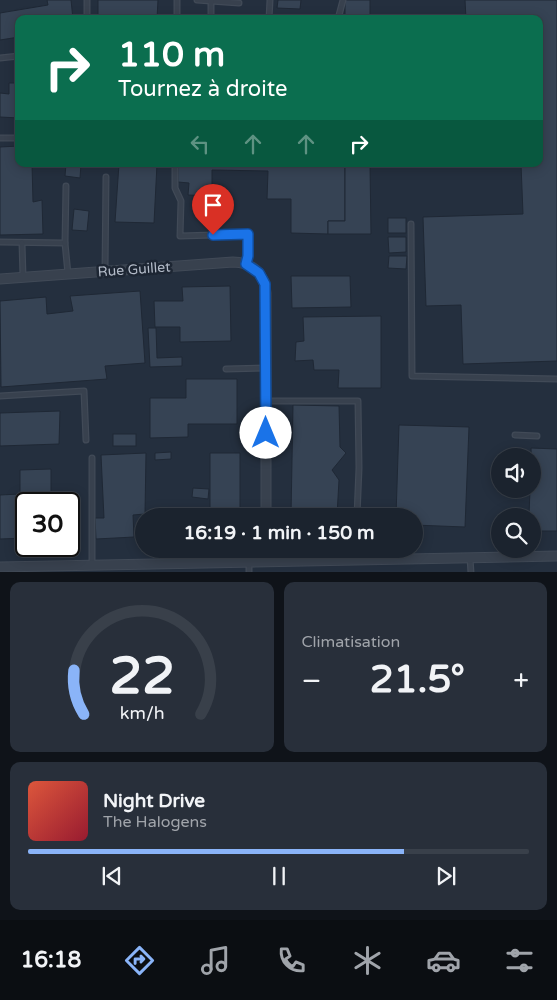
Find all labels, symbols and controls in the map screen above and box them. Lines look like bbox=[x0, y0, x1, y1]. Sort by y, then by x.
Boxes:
text: 110 m bbox=[118, 34, 225, 76]
icon: right bbox=[35, 35, 100, 100]
text: Tournez à droite bbox=[118, 76, 287, 102]
icon: left bbox=[186, 130, 214, 158]
icon: ahead bbox=[239, 130, 267, 158]
icon: ahead bbox=[292, 130, 320, 158]
icon: right bbox=[345, 130, 373, 158]
pin bbox=[192, 184, 234, 235]
icon: arrive bbox=[199, 191, 227, 219]
street label: Rue Guillet bbox=[97, 258, 172, 281]
position arrow bbox=[239, 406, 291, 458]
map controls bbox=[491, 448, 541, 558]
button: sound bbox=[491, 448, 541, 498]
speed limit sign: 30 bbox=[15, 492, 80, 557]
button: search bbox=[491, 508, 541, 558]
text: 16:19 · 1 min · 150 m bbox=[183, 522, 375, 544]
text: Climatisation bbox=[302, 632, 400, 652]
text: 22 bbox=[109, 645, 174, 708]
text: 21.5° bbox=[370, 657, 465, 703]
text: − bbox=[302, 664, 321, 698]
text: + bbox=[513, 664, 529, 698]
text: km/h bbox=[119, 703, 164, 724]
text: Night Drive bbox=[103, 790, 205, 812]
text: The Halogens bbox=[103, 812, 207, 832]
icon: previous bbox=[98, 862, 126, 890]
icon: pause bbox=[265, 862, 293, 890]
icon: next bbox=[432, 862, 460, 890]
icon: directions bbox=[122, 943, 157, 978]
icon: music bbox=[198, 943, 233, 978]
icon: phone bbox=[274, 943, 309, 978]
icon: climate bbox=[350, 943, 385, 978]
icon: car bbox=[426, 943, 461, 978]
icon: filters bbox=[502, 943, 537, 978]
text: 16:18 bbox=[20, 947, 81, 973]

